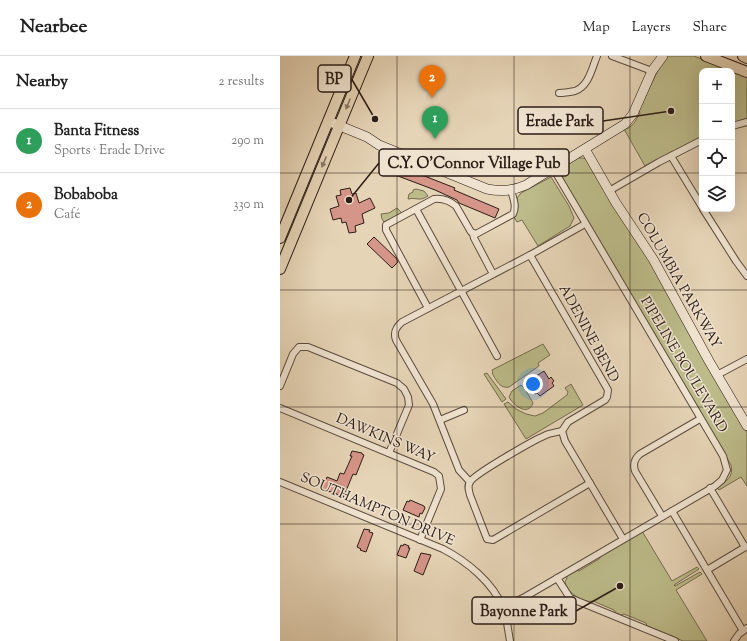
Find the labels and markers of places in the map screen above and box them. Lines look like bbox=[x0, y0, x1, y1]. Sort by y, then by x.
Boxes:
callout: BP bbox=[318, 65, 351, 92]
pin: 2 bbox=[419, 65, 445, 98]
pin: 1 bbox=[422, 106, 448, 139]
callout: Erade Park bbox=[518, 107, 603, 134]
callout: C.Y. O'Connor Village Pub bbox=[379, 149, 569, 176]
callout: Bayonne Park bbox=[472, 597, 576, 624]

